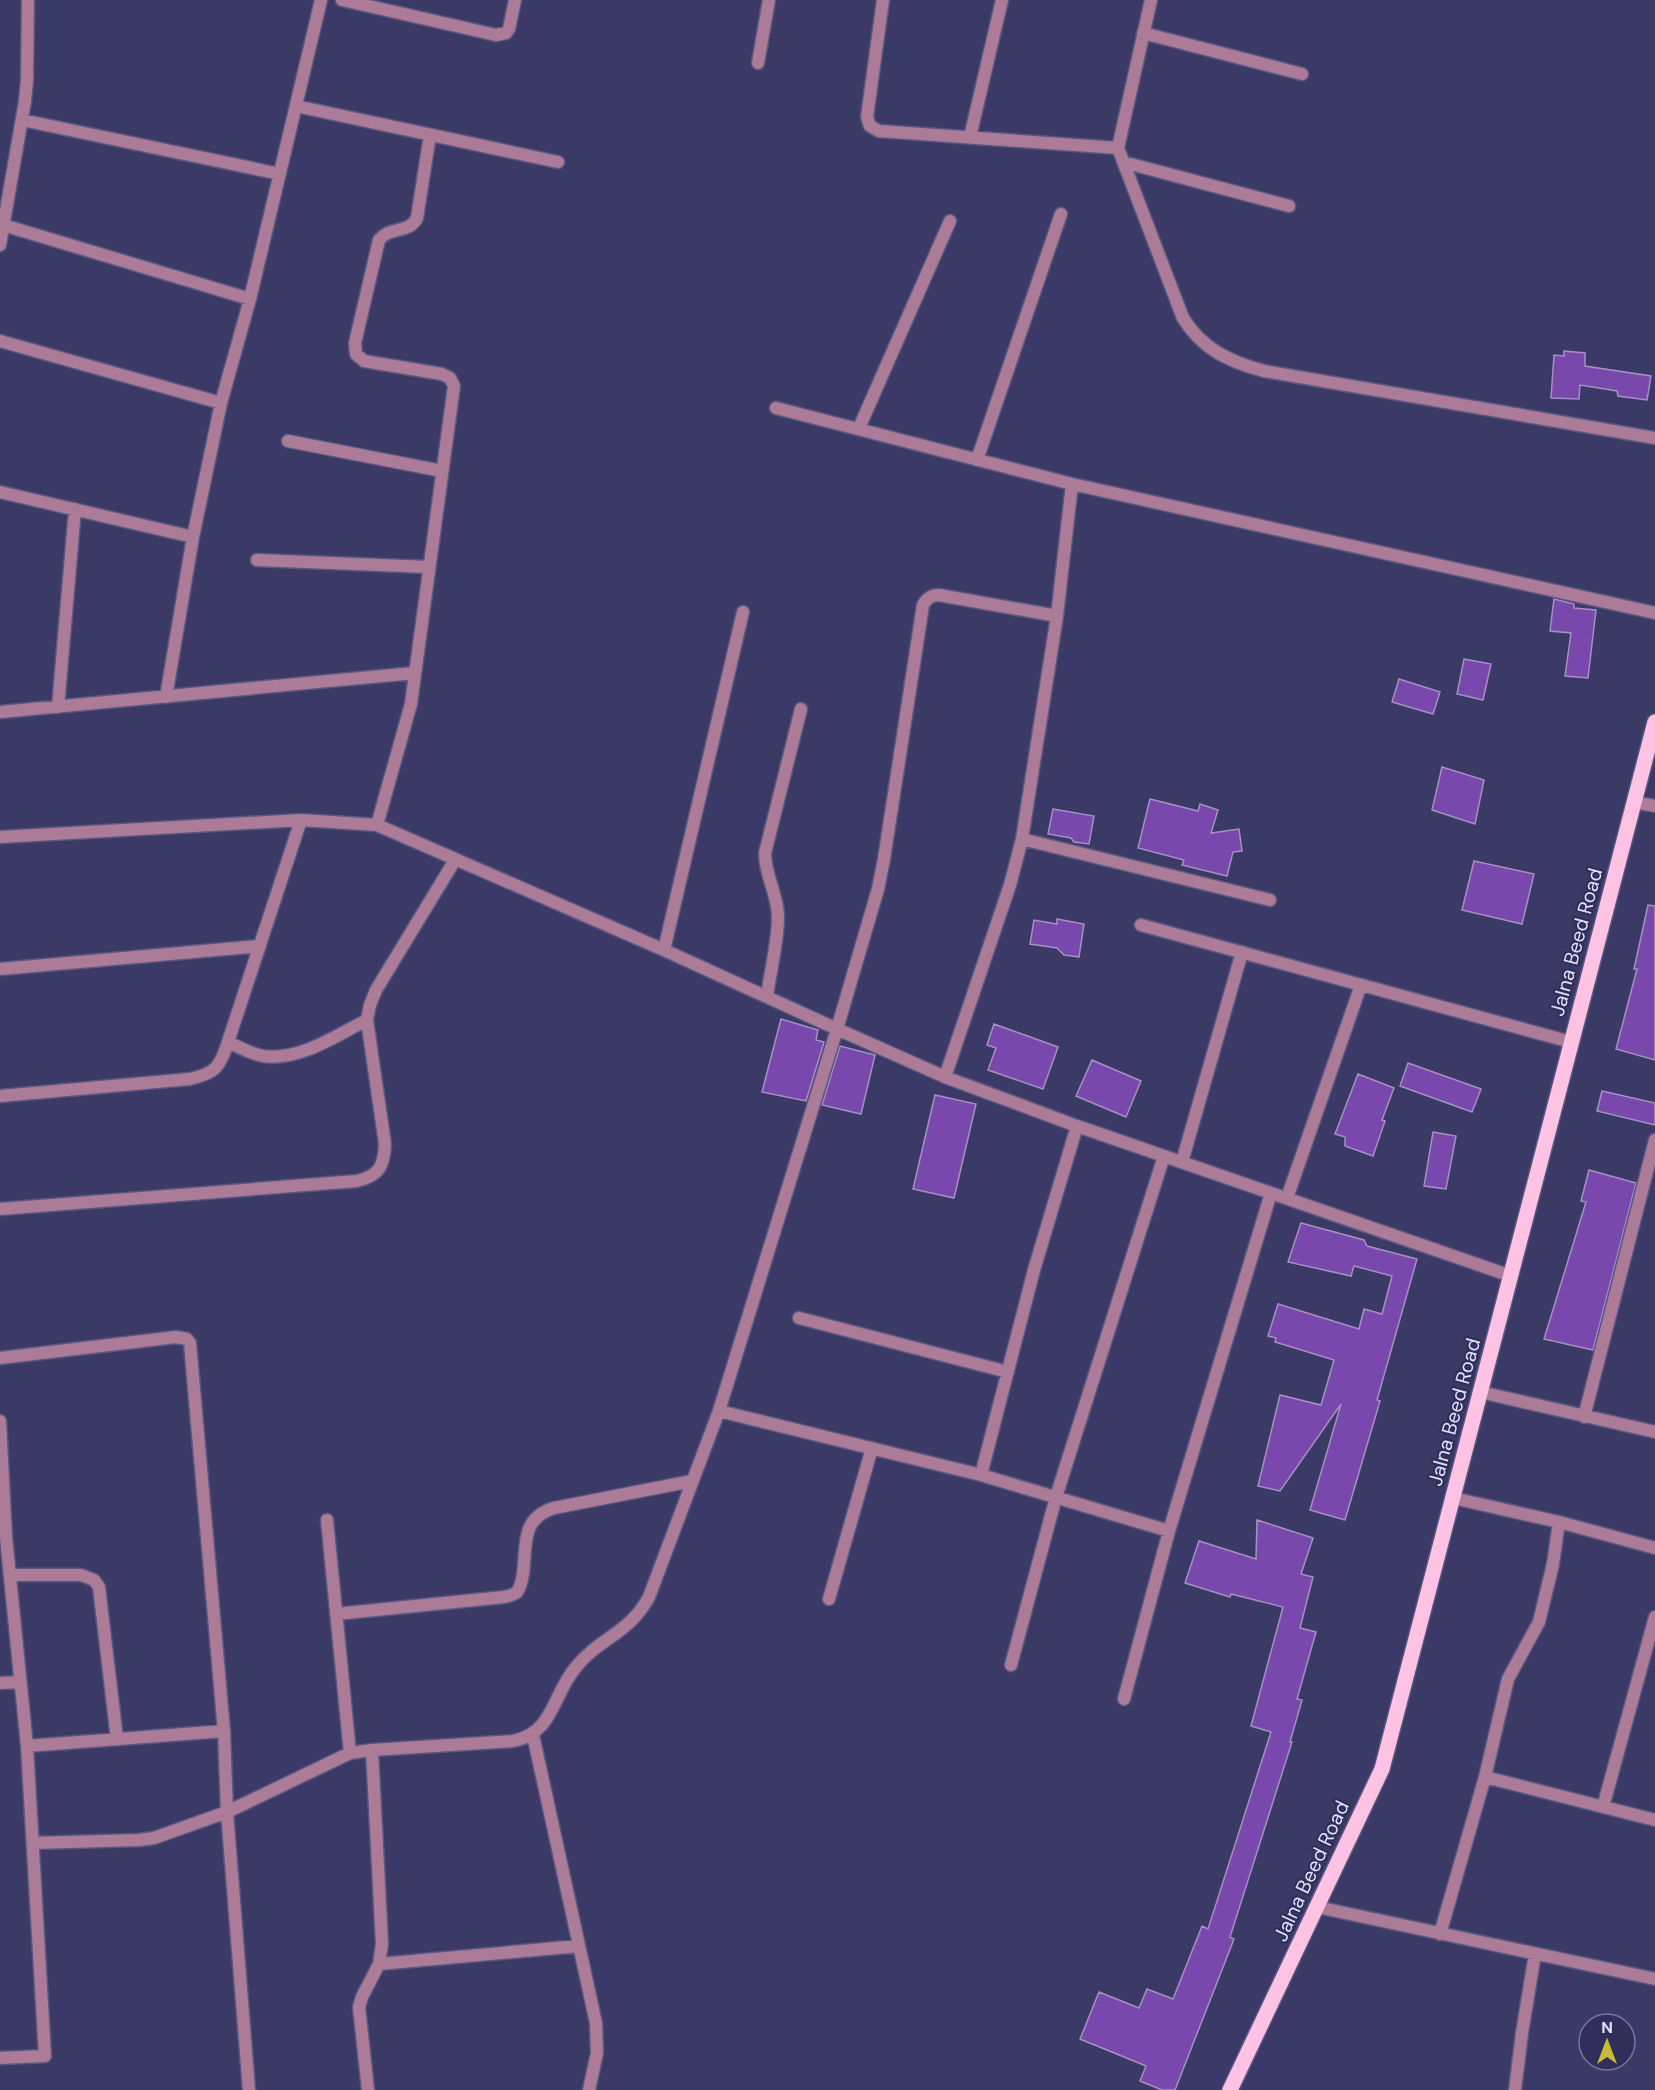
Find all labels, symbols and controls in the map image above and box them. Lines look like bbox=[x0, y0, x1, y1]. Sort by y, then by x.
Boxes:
street label: Jalna Beed Road bbox=[1544, 865, 1608, 1019]
street label: Jalna Beed Road bbox=[1422, 1335, 1486, 1489]
street label: Jalna Beed Road bbox=[1267, 1797, 1355, 1945]
north arrow bbox=[1577, 2012, 1637, 2072]
text: N bbox=[1601, 2017, 1613, 2038]

